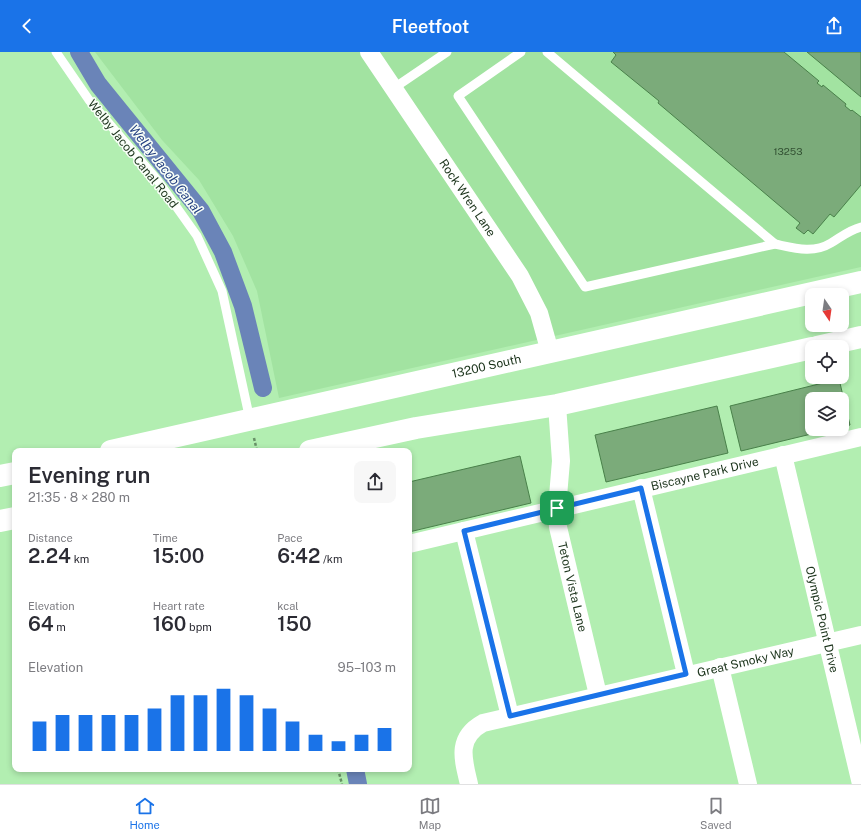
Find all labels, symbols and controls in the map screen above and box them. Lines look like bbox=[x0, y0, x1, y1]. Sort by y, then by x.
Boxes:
icon: back bbox=[16, 15, 38, 37]
icon: share bbox=[823, 15, 845, 37]
text: Fleetfoot bbox=[392, 16, 469, 37]
street label: Welby Jacob Canal Road bbox=[85, 97, 181, 211]
water label: Welby Jacob Canal bbox=[126, 121, 206, 217]
house number: 13253 bbox=[773, 145, 803, 157]
street label: Rock Wren Lane bbox=[436, 157, 499, 239]
north arrow bbox=[805, 288, 849, 332]
map controls bbox=[805, 288, 849, 436]
button: locate bbox=[805, 340, 849, 384]
street label: 13200 South bbox=[451, 352, 523, 381]
button: layers bbox=[805, 392, 849, 436]
street label: Biscayne Park Drive bbox=[650, 454, 760, 493]
button: share bbox=[354, 461, 396, 503]
text: Evening run bbox=[28, 462, 150, 488]
text: 21:35 · 8 × 280 m bbox=[28, 490, 130, 505]
pin bbox=[540, 491, 574, 525]
icon: arrive bbox=[546, 497, 568, 519]
text: Distance bbox=[28, 532, 73, 544]
text: Time bbox=[153, 532, 178, 544]
text: Pace bbox=[277, 532, 302, 544]
street label: Teton Vista Lane bbox=[555, 541, 590, 634]
text: 2.24 bbox=[28, 544, 71, 568]
text: 15:00 bbox=[153, 544, 204, 568]
text: 6:42 bbox=[277, 544, 320, 568]
text: km bbox=[71, 553, 89, 565]
text: /km bbox=[320, 553, 343, 565]
street label: Olympic Point Drive bbox=[803, 565, 841, 674]
text: Elevation bbox=[28, 600, 75, 612]
text: Heart rate bbox=[153, 600, 205, 612]
text: kcal bbox=[277, 600, 299, 612]
text: 64 bbox=[28, 612, 54, 636]
text: 160 bbox=[153, 612, 186, 636]
text: 150 bbox=[277, 612, 311, 636]
text: m bbox=[54, 621, 66, 633]
text: bpm bbox=[186, 621, 212, 633]
street label: Great Smoky Way bbox=[696, 644, 796, 680]
text: Elevation bbox=[28, 660, 83, 675]
text: 95–103 m bbox=[338, 660, 396, 675]
tab: Home bbox=[129, 795, 160, 831]
tab: Map bbox=[419, 795, 441, 831]
tab: Saved bbox=[700, 795, 732, 831]

